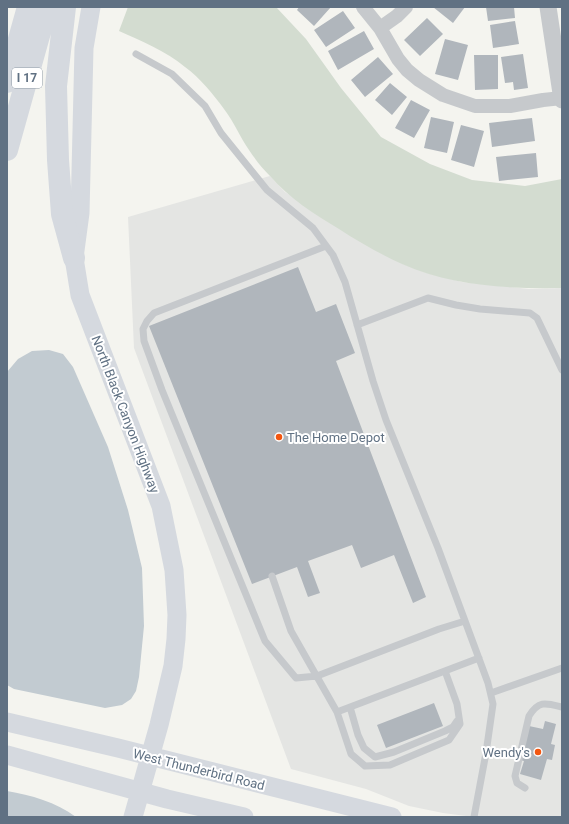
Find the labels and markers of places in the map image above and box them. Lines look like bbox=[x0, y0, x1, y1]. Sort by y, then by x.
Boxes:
place label: The Home Depot bbox=[287, 430, 385, 445]
marker: The Home Depot bbox=[274, 432, 284, 442]
place label: Wendy's bbox=[483, 745, 530, 760]
marker: Wendy's bbox=[533, 747, 543, 757]

